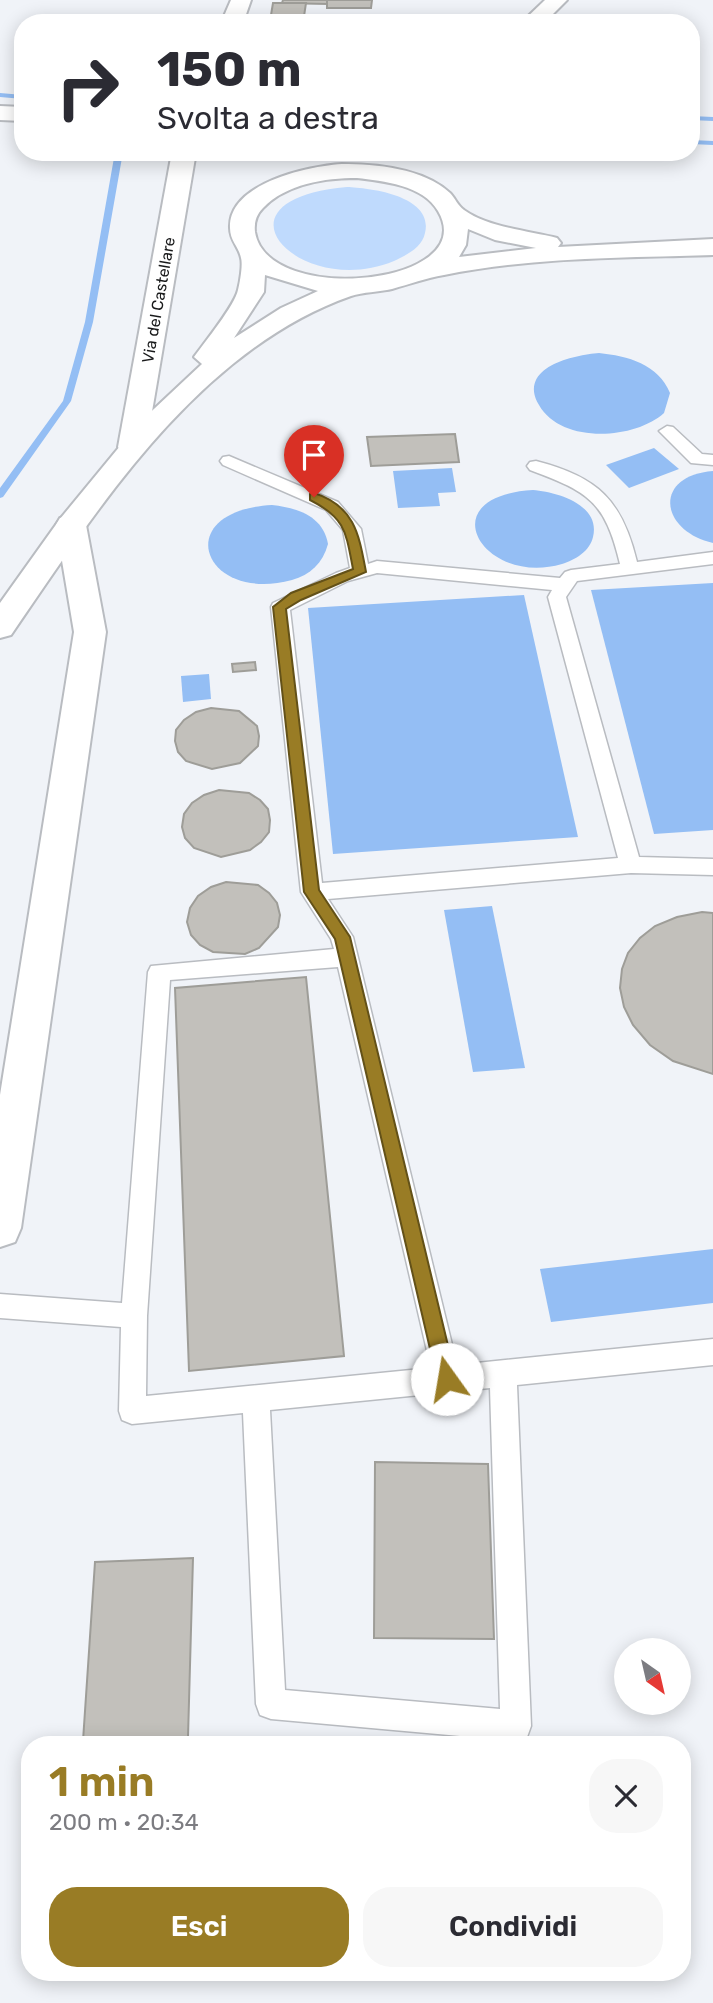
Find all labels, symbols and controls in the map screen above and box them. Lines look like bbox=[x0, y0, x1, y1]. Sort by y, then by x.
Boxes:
text: 150 m bbox=[157, 40, 302, 98]
icon: right bbox=[42, 42, 133, 133]
text: Svolta a destra bbox=[157, 99, 379, 137]
street label: Via del Castellare bbox=[138, 236, 179, 365]
pin bbox=[284, 425, 344, 497]
icon: arrive bbox=[295, 436, 333, 474]
position arrow bbox=[410, 1342, 484, 1416]
north arrow bbox=[614, 1638, 691, 1715]
map controls bbox=[614, 1638, 691, 1715]
text: 1 min bbox=[49, 1757, 155, 1807]
button: close bbox=[589, 1759, 663, 1833]
text: 200 m · 20:34 bbox=[49, 1808, 199, 1836]
button: Esci bbox=[49, 1887, 349, 1967]
button: Condividi bbox=[363, 1887, 663, 1967]

